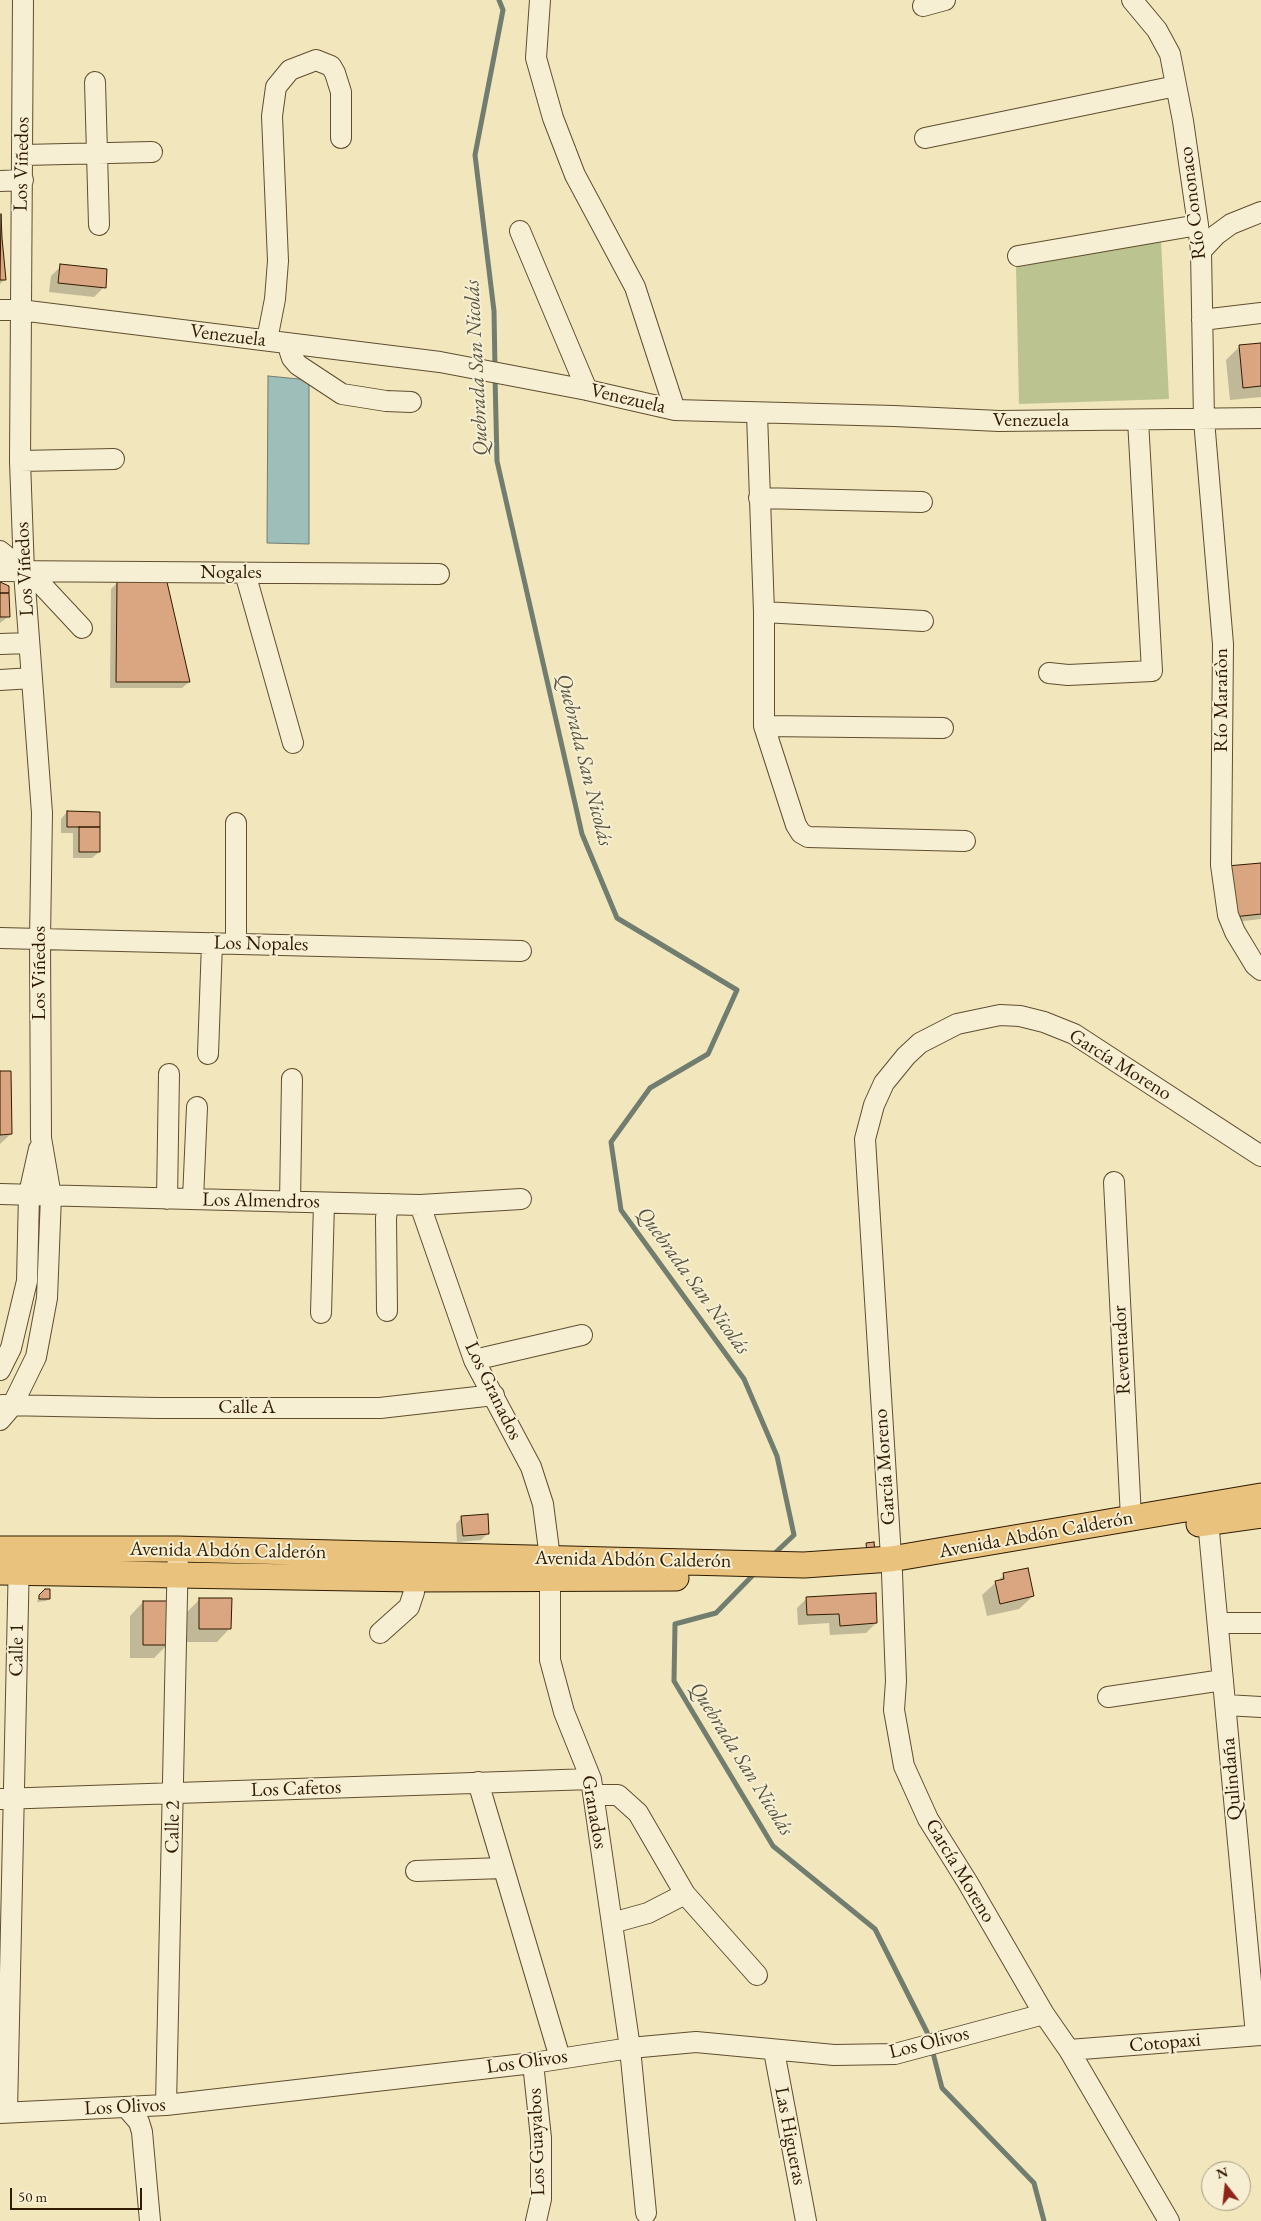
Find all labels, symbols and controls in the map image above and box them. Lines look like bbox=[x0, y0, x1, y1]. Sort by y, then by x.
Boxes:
street label: Los Viñedos bbox=[9, 116, 35, 212]
street label: Río Cononaco bbox=[1174, 145, 1212, 261]
water label: Quebrada San Nicolás bbox=[460, 279, 494, 457]
street label: Venezuela bbox=[189, 319, 267, 353]
street label: Venezuela bbox=[588, 379, 668, 419]
street label: Venezuela bbox=[993, 409, 1069, 433]
street label: Los Viñedos bbox=[11, 521, 39, 617]
street label: Nogales bbox=[200, 561, 262, 585]
street label: Río Marañòn bbox=[1210, 648, 1234, 752]
water label: Quebrada San Nicolás bbox=[550, 671, 618, 849]
street label: Los Viñedos bbox=[28, 926, 52, 1020]
street label: Los Nopales bbox=[213, 931, 309, 957]
street label: García Moreno bbox=[1064, 1024, 1176, 1106]
street label: Los Almendros bbox=[202, 1188, 320, 1214]
water label: Quebrada San Nicolás bbox=[631, 1202, 755, 1360]
street label: Reventador bbox=[1108, 1305, 1136, 1395]
street label: Los Granados bbox=[459, 1338, 527, 1444]
street label: Calle A bbox=[218, 1396, 276, 1420]
street label: García Moreno bbox=[869, 1408, 901, 1526]
street label: Avenida Abdón Calderón bbox=[937, 1506, 1135, 1564]
street label: Avenida Abdón Calderón bbox=[129, 1537, 327, 1565]
street label: Avenida Abdón Calderón bbox=[534, 1546, 732, 1574]
street label: Calle 1 bbox=[5, 1623, 29, 1677]
water label: Quebrada San Nicolás bbox=[684, 1677, 798, 1841]
street label: Qulindaña bbox=[1216, 1737, 1248, 1821]
street label: Granados bbox=[576, 1773, 612, 1851]
street label: Los Cafetos bbox=[250, 1775, 342, 1803]
street label: Calle 2 bbox=[161, 1800, 185, 1854]
street label: García Moreno bbox=[920, 1815, 1000, 1927]
street label: Los Olivos bbox=[886, 2021, 972, 2065]
street label: Cotopaxi bbox=[1128, 2028, 1202, 2058]
street label: Los Olivos bbox=[485, 2044, 569, 2080]
street label: Las Higueras bbox=[769, 2085, 811, 2187]
street label: Los Guayabos bbox=[523, 2088, 551, 2196]
street label: Los Olivos bbox=[84, 2093, 166, 2121]
north arrow bbox=[1201, 2161, 1251, 2211]
text: N bbox=[1214, 2162, 1230, 2183]
scale bar bbox=[12, 2178, 145, 2210]
text: 50 m bbox=[18, 2187, 47, 2206]

